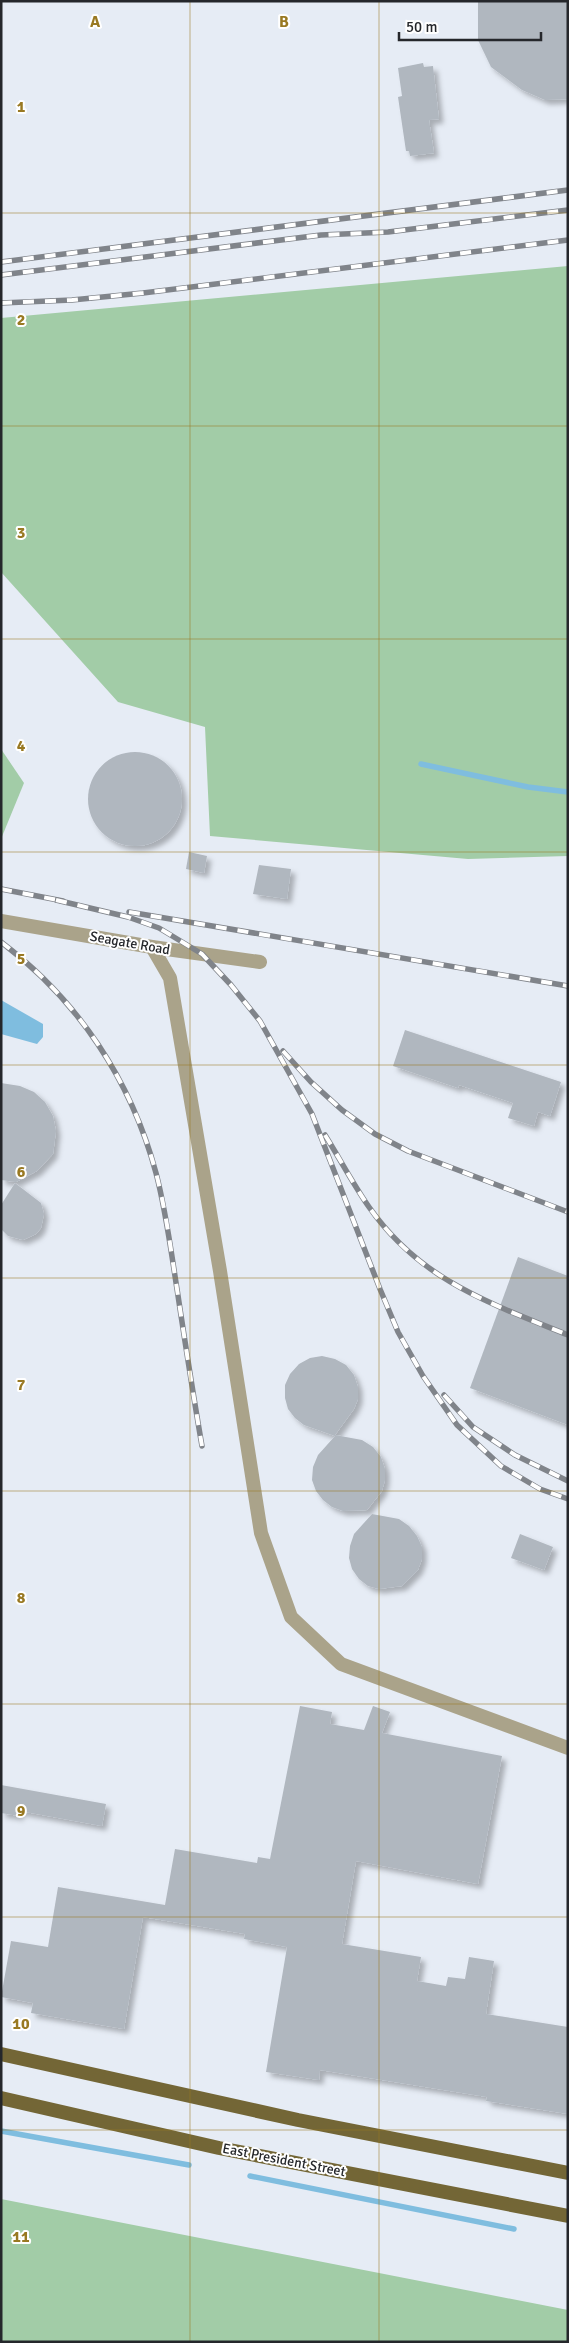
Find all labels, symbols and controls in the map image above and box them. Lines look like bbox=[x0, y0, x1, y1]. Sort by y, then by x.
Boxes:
scale bar bbox=[399, 10, 542, 42]
text: A bbox=[90, 12, 101, 32]
text: B bbox=[279, 12, 289, 32]
text: 50 m bbox=[406, 18, 437, 36]
text: 1 bbox=[17, 97, 26, 117]
text: 2 bbox=[17, 310, 25, 330]
text: 3 bbox=[17, 523, 25, 543]
text: 4 bbox=[17, 736, 26, 756]
street label: Seagate Road bbox=[89, 928, 171, 958]
text: 5 bbox=[17, 949, 25, 969]
text: 6 bbox=[17, 1162, 26, 1182]
text: 7 bbox=[17, 1375, 26, 1395]
text: 8 bbox=[17, 1588, 26, 1608]
text: 9 bbox=[17, 1801, 26, 1821]
text: 10 bbox=[12, 2014, 30, 2034]
street label: East President Street bbox=[221, 2140, 347, 2180]
text: 11 bbox=[12, 2227, 30, 2247]

